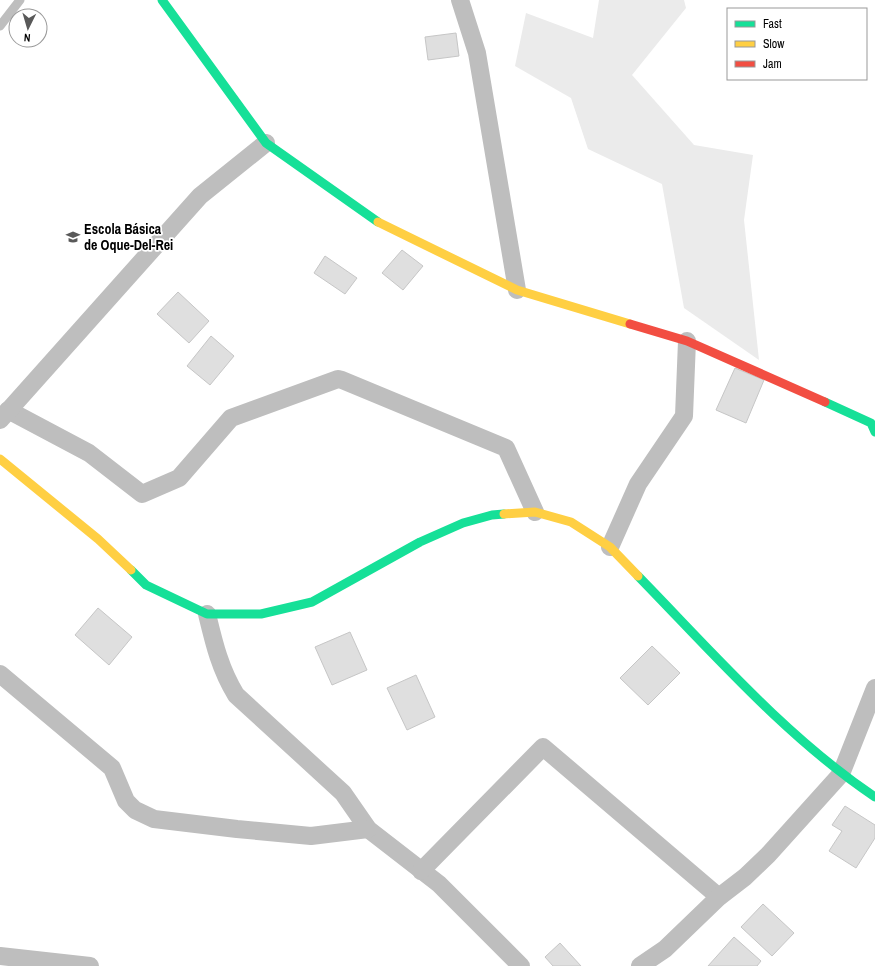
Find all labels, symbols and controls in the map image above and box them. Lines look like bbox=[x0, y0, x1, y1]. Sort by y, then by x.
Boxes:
north arrow bbox=[8, 8, 48, 48]
legend bbox=[727, 8, 867, 80]
text: Fast bbox=[763, 16, 782, 32]
text: N bbox=[23, 31, 31, 45]
text: Slow bbox=[763, 36, 785, 52]
text: Jam bbox=[763, 56, 782, 72]
place label: Escola Básica de Oque-Del-Rei bbox=[84, 220, 173, 254]
school or university icon: Escola Básica de Oque-Del-Rei bbox=[65, 229, 81, 245]

